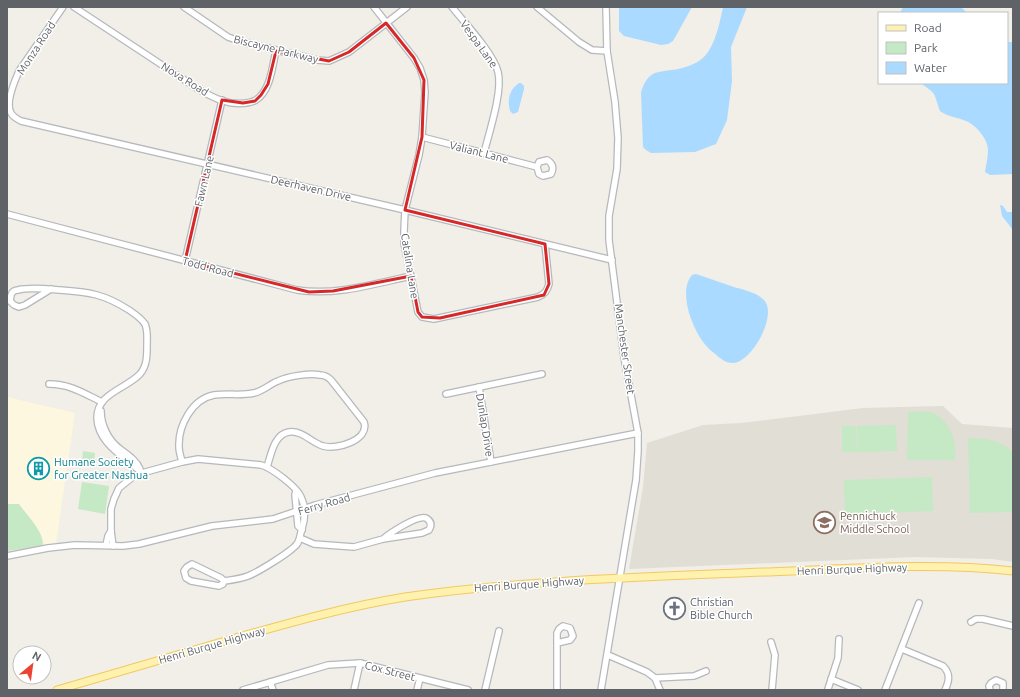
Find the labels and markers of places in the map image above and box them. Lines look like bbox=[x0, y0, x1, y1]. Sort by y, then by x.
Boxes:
building icon: Humane Society for Greater Nashua bbox=[26, 455, 52, 481]
place label: Humane Society for Greater Nashua bbox=[54, 456, 148, 481]
school or university icon: Pennichuck Middle School bbox=[812, 509, 838, 535]
place label: Pennichuck Middle School bbox=[840, 510, 910, 535]
church icon: Christian Bible Church bbox=[662, 595, 688, 621]
place label: Christian Bible Church bbox=[690, 596, 752, 621]

